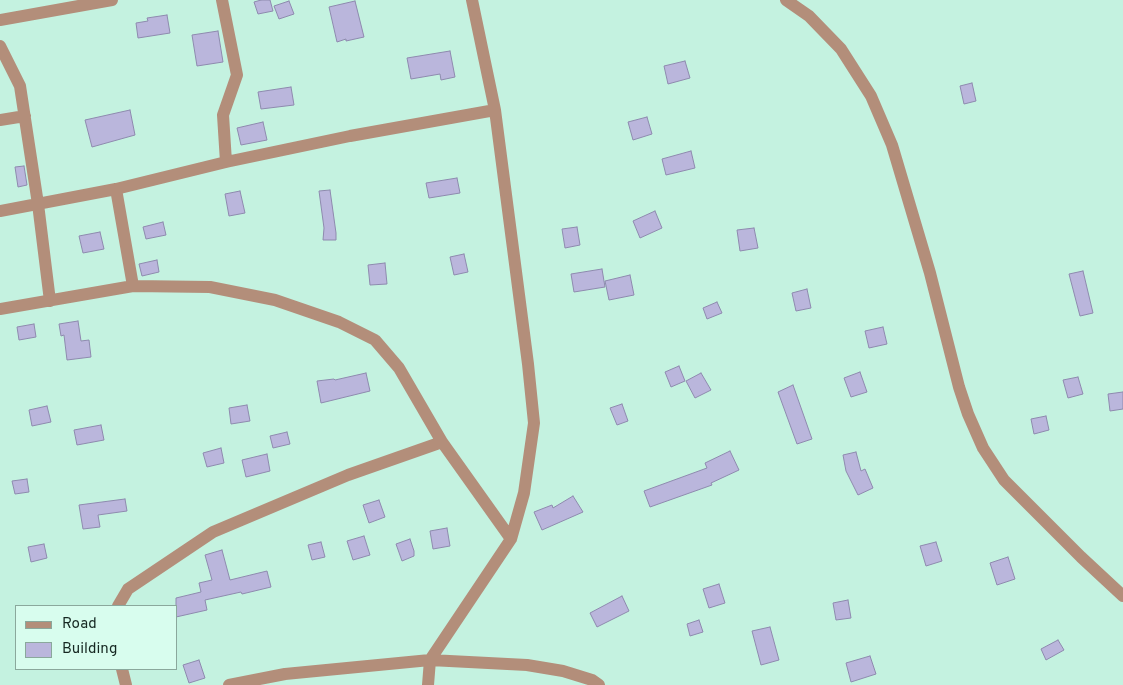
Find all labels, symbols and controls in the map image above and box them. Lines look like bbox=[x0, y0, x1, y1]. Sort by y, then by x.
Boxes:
legend bbox=[15, 605, 178, 670]
text: Road bbox=[62, 615, 97, 634]
text: Building bbox=[62, 640, 117, 659]

